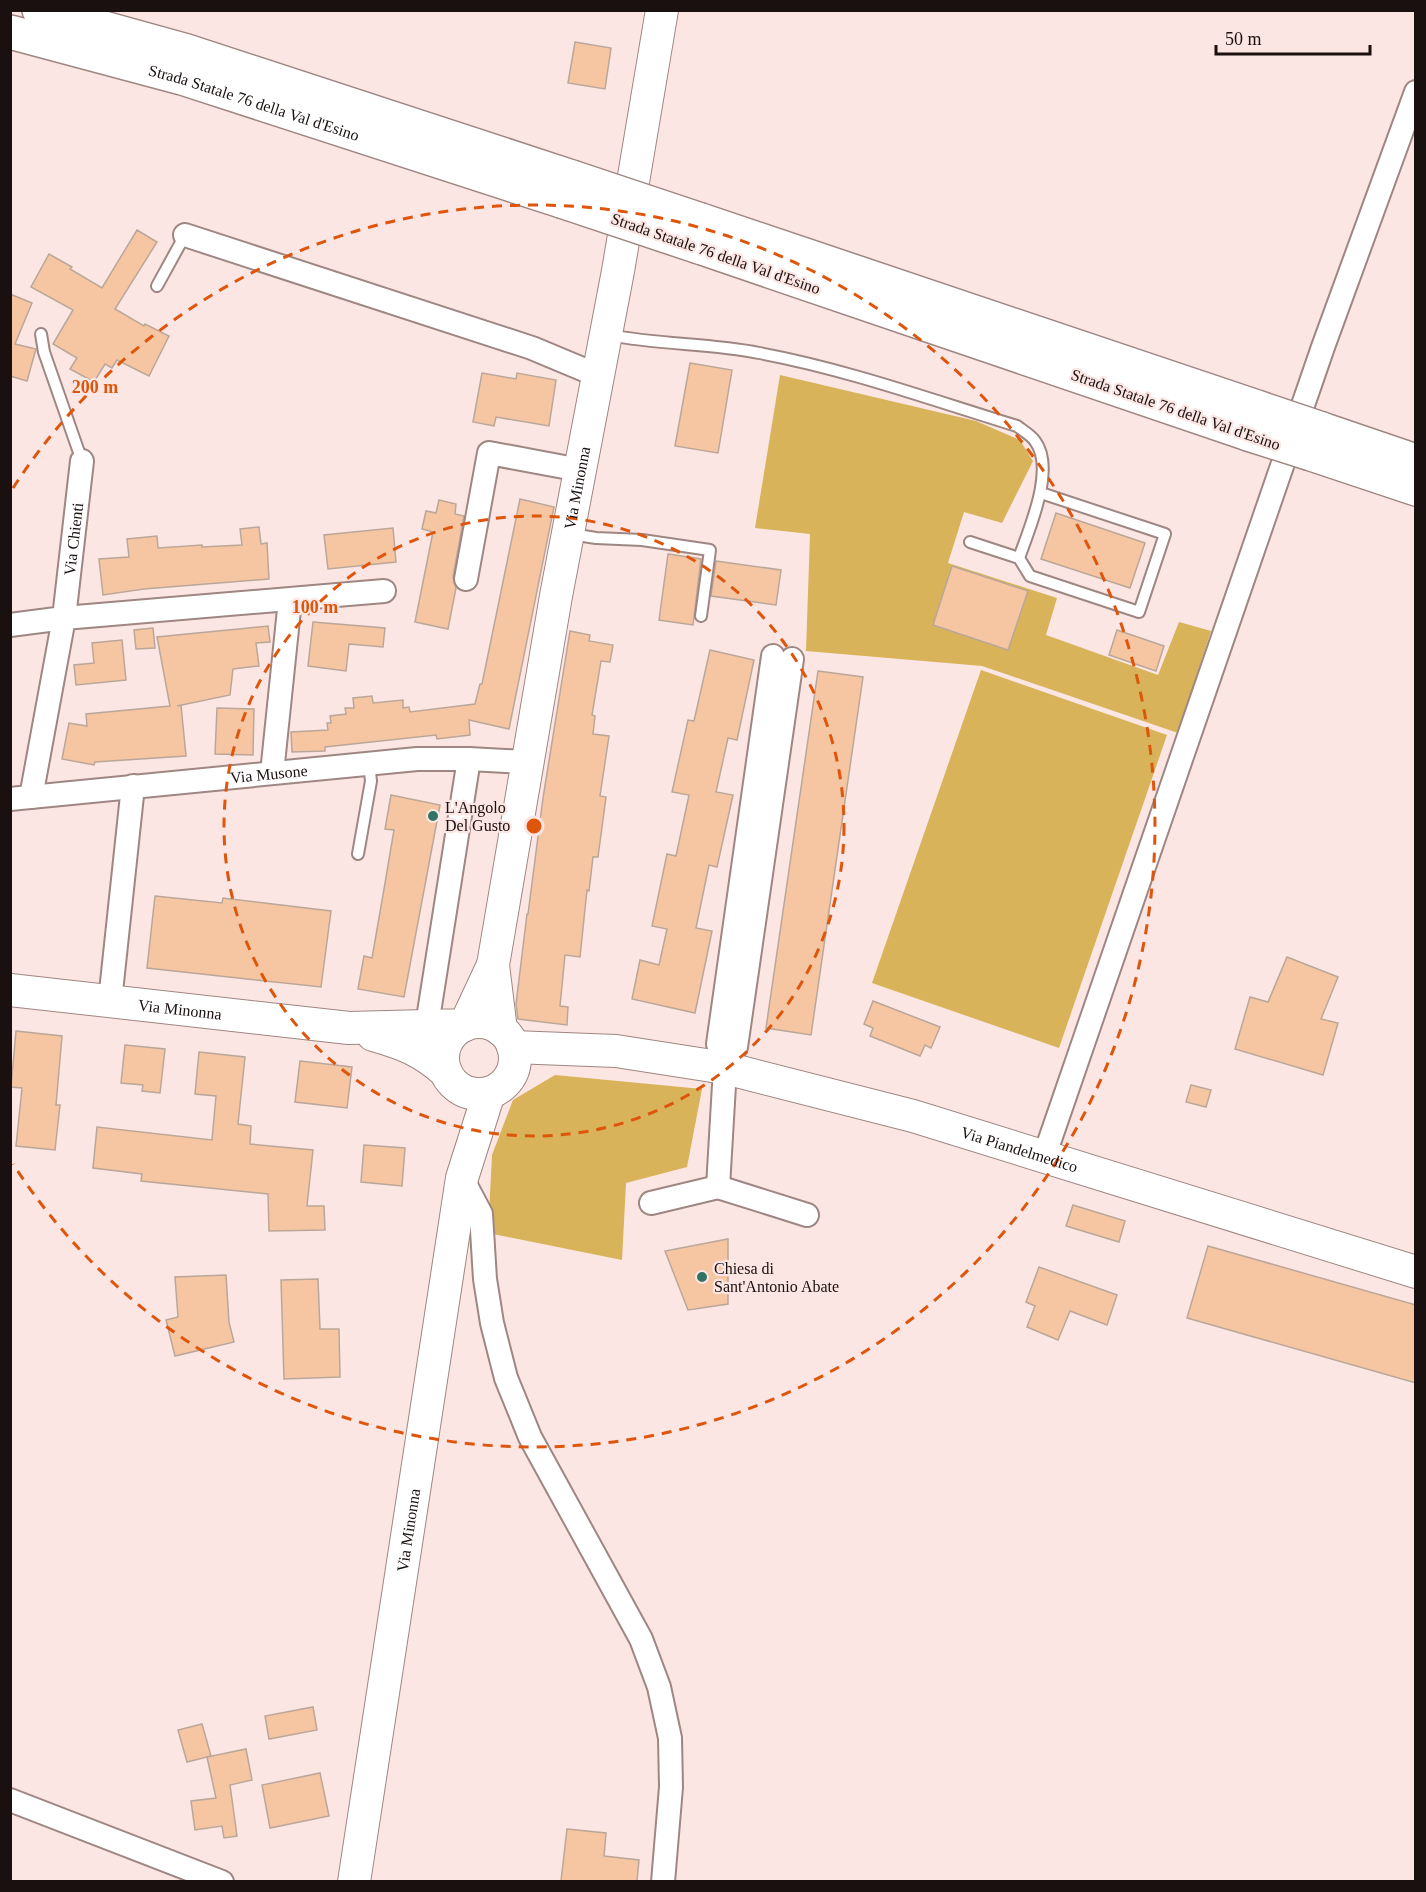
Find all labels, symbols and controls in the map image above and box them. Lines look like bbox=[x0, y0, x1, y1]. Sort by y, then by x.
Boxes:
scale bar bbox=[1216, 18, 1370, 56]
text: 50 m bbox=[1225, 29, 1262, 49]
street label: Strada Statale 76 della Val d'Esino bbox=[147, 61, 361, 144]
street label: Strada Statale 76 della Val d'Esino bbox=[609, 210, 823, 297]
street label: Strada Statale 76 della Val d'Esino bbox=[1069, 366, 1283, 453]
text: 200 m bbox=[72, 377, 118, 397]
street label: Via Minonna bbox=[561, 445, 593, 531]
street label: Via Chienti bbox=[61, 501, 86, 576]
text: 100 m bbox=[292, 597, 338, 617]
street label: Via Musone bbox=[229, 762, 308, 786]
place label: L'Angolo Del Gusto bbox=[445, 799, 510, 834]
marker: L'Angolo Del Gusto bbox=[426, 809, 440, 823]
centre of rings bbox=[524, 816, 544, 836]
street label: Via Minonna bbox=[137, 996, 223, 1023]
street label: Via Piandelmedico bbox=[959, 1123, 1080, 1176]
place label: Chiesa di Sant'Antonio Abate bbox=[714, 1260, 839, 1295]
marker: Chiesa di Sant'Antonio Abate bbox=[695, 1270, 709, 1284]
street label: Via Minonna bbox=[394, 1487, 423, 1573]

